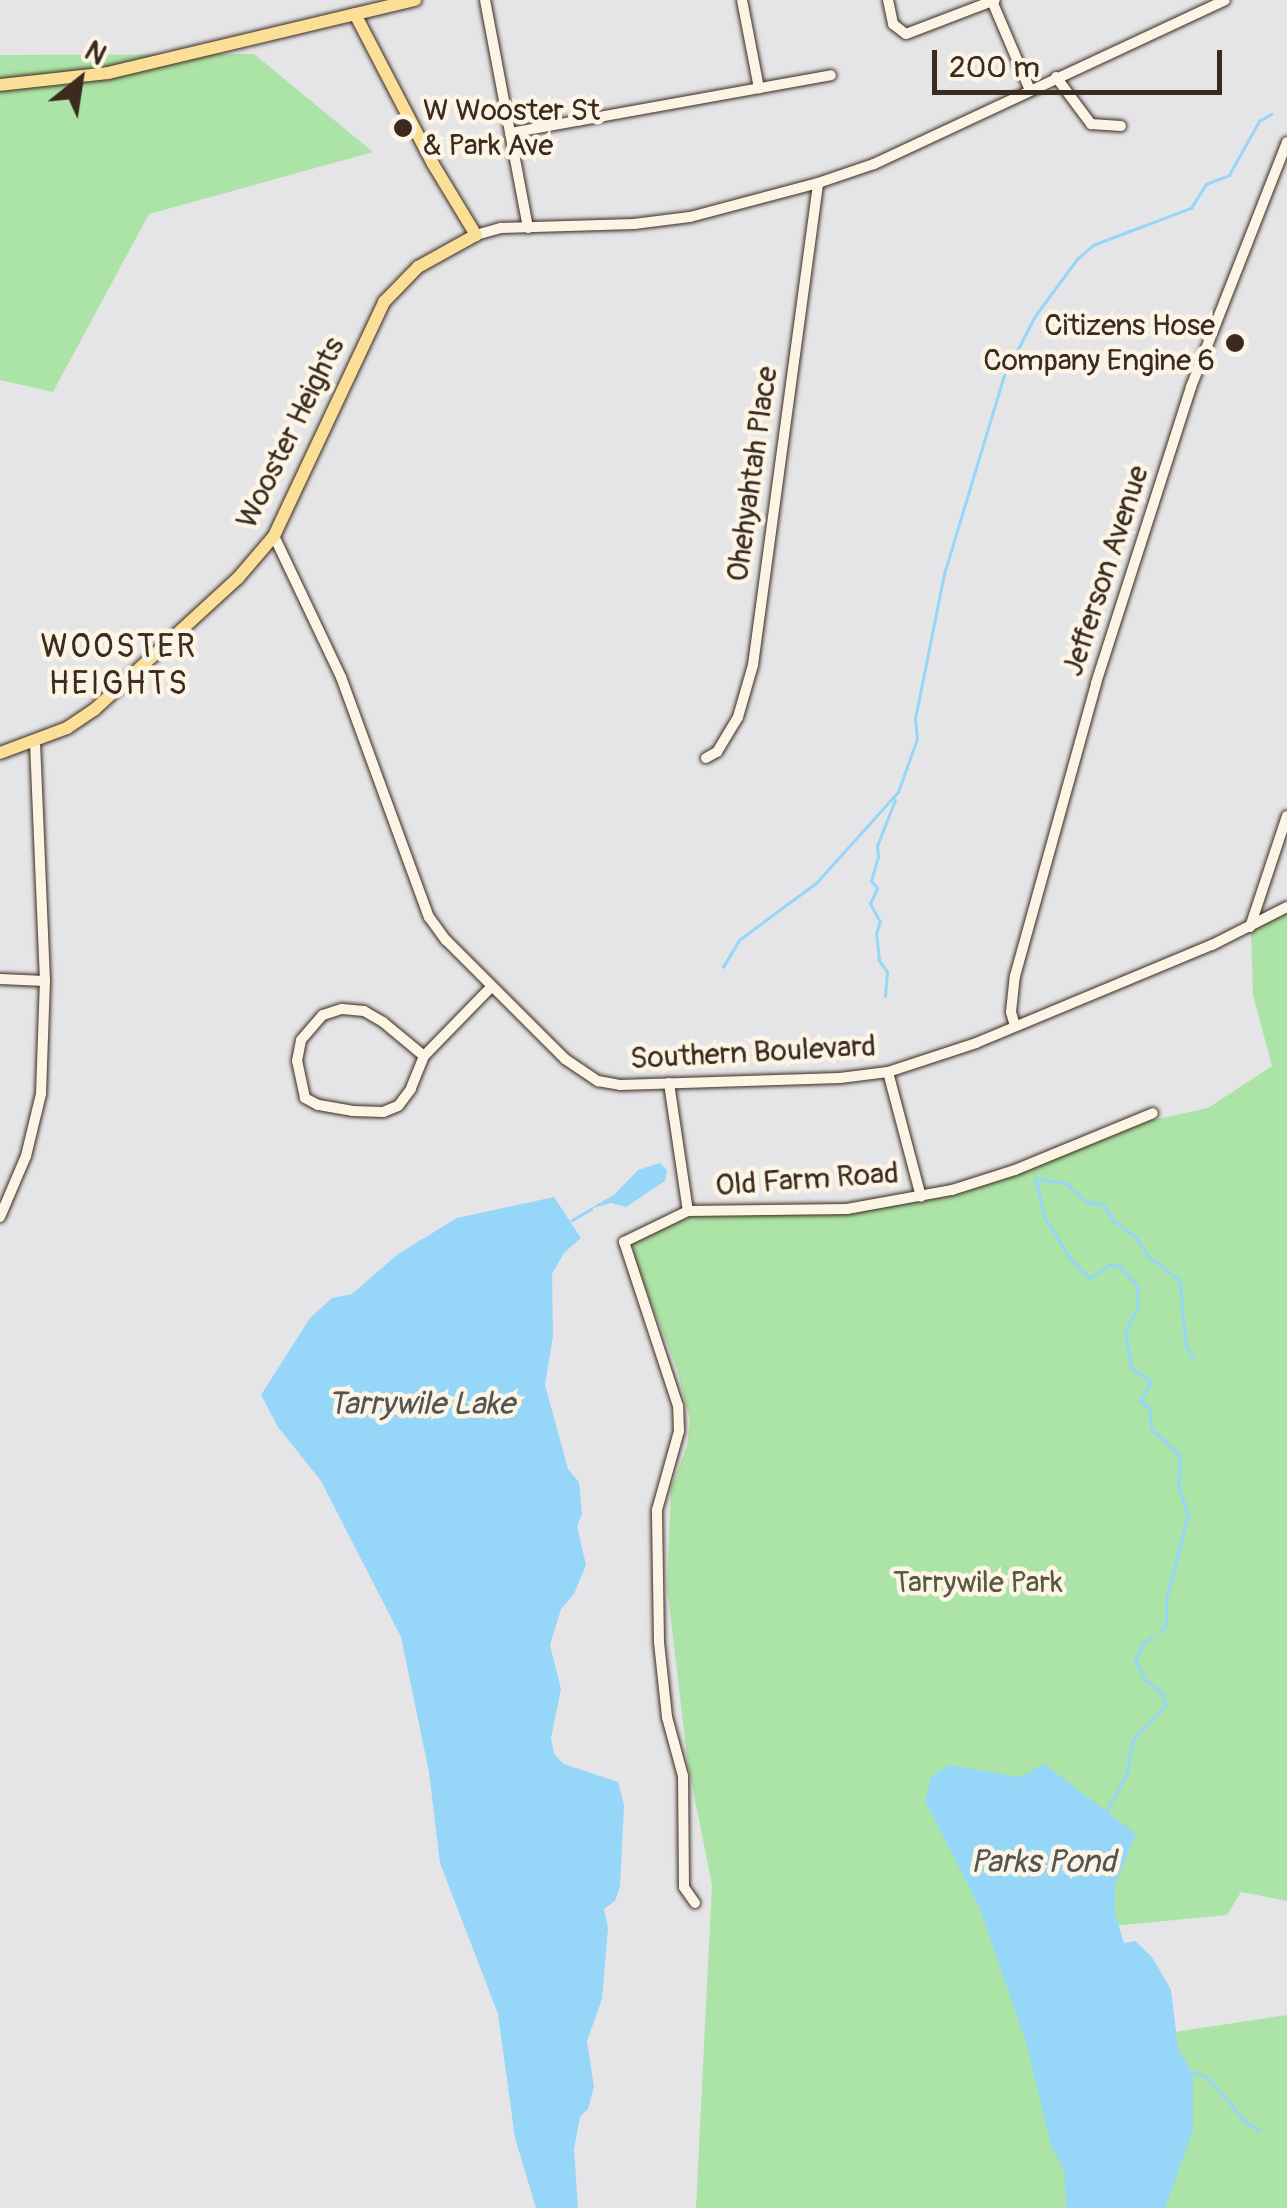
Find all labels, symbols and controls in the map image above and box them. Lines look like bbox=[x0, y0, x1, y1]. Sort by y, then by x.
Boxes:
north arrow bbox=[30, 30, 130, 130]
scale bar bbox=[937, 30, 1227, 92]
text: N bbox=[78, 34, 112, 73]
text: 200 m bbox=[949, 49, 1040, 86]
place label: W Wooster St & Park Ave bbox=[423, 93, 600, 164]
marker: W Wooster St & Park Ave bbox=[392, 117, 414, 139]
place label: Citizens Hose Company Engine 6 bbox=[983, 308, 1215, 378]
street label: Wooster Heights bbox=[229, 332, 353, 534]
marker: Citizens Hose Company Engine 6 bbox=[1224, 332, 1246, 354]
street label: Ohehyahtah Place bbox=[720, 364, 786, 584]
street label: Jefferson Avenue bbox=[1055, 461, 1157, 681]
district label: WOOSTER HEIGHTS bbox=[40, 629, 198, 704]
street label: Southern Boulevard bbox=[629, 1029, 877, 1077]
street label: Old Farm Road bbox=[714, 1156, 900, 1204]
water label: Tarrywile Lake bbox=[328, 1385, 514, 1423]
park label: Tarrywile Park bbox=[893, 1565, 1063, 1601]
water label: Parks Pond bbox=[970, 1843, 1116, 1881]

